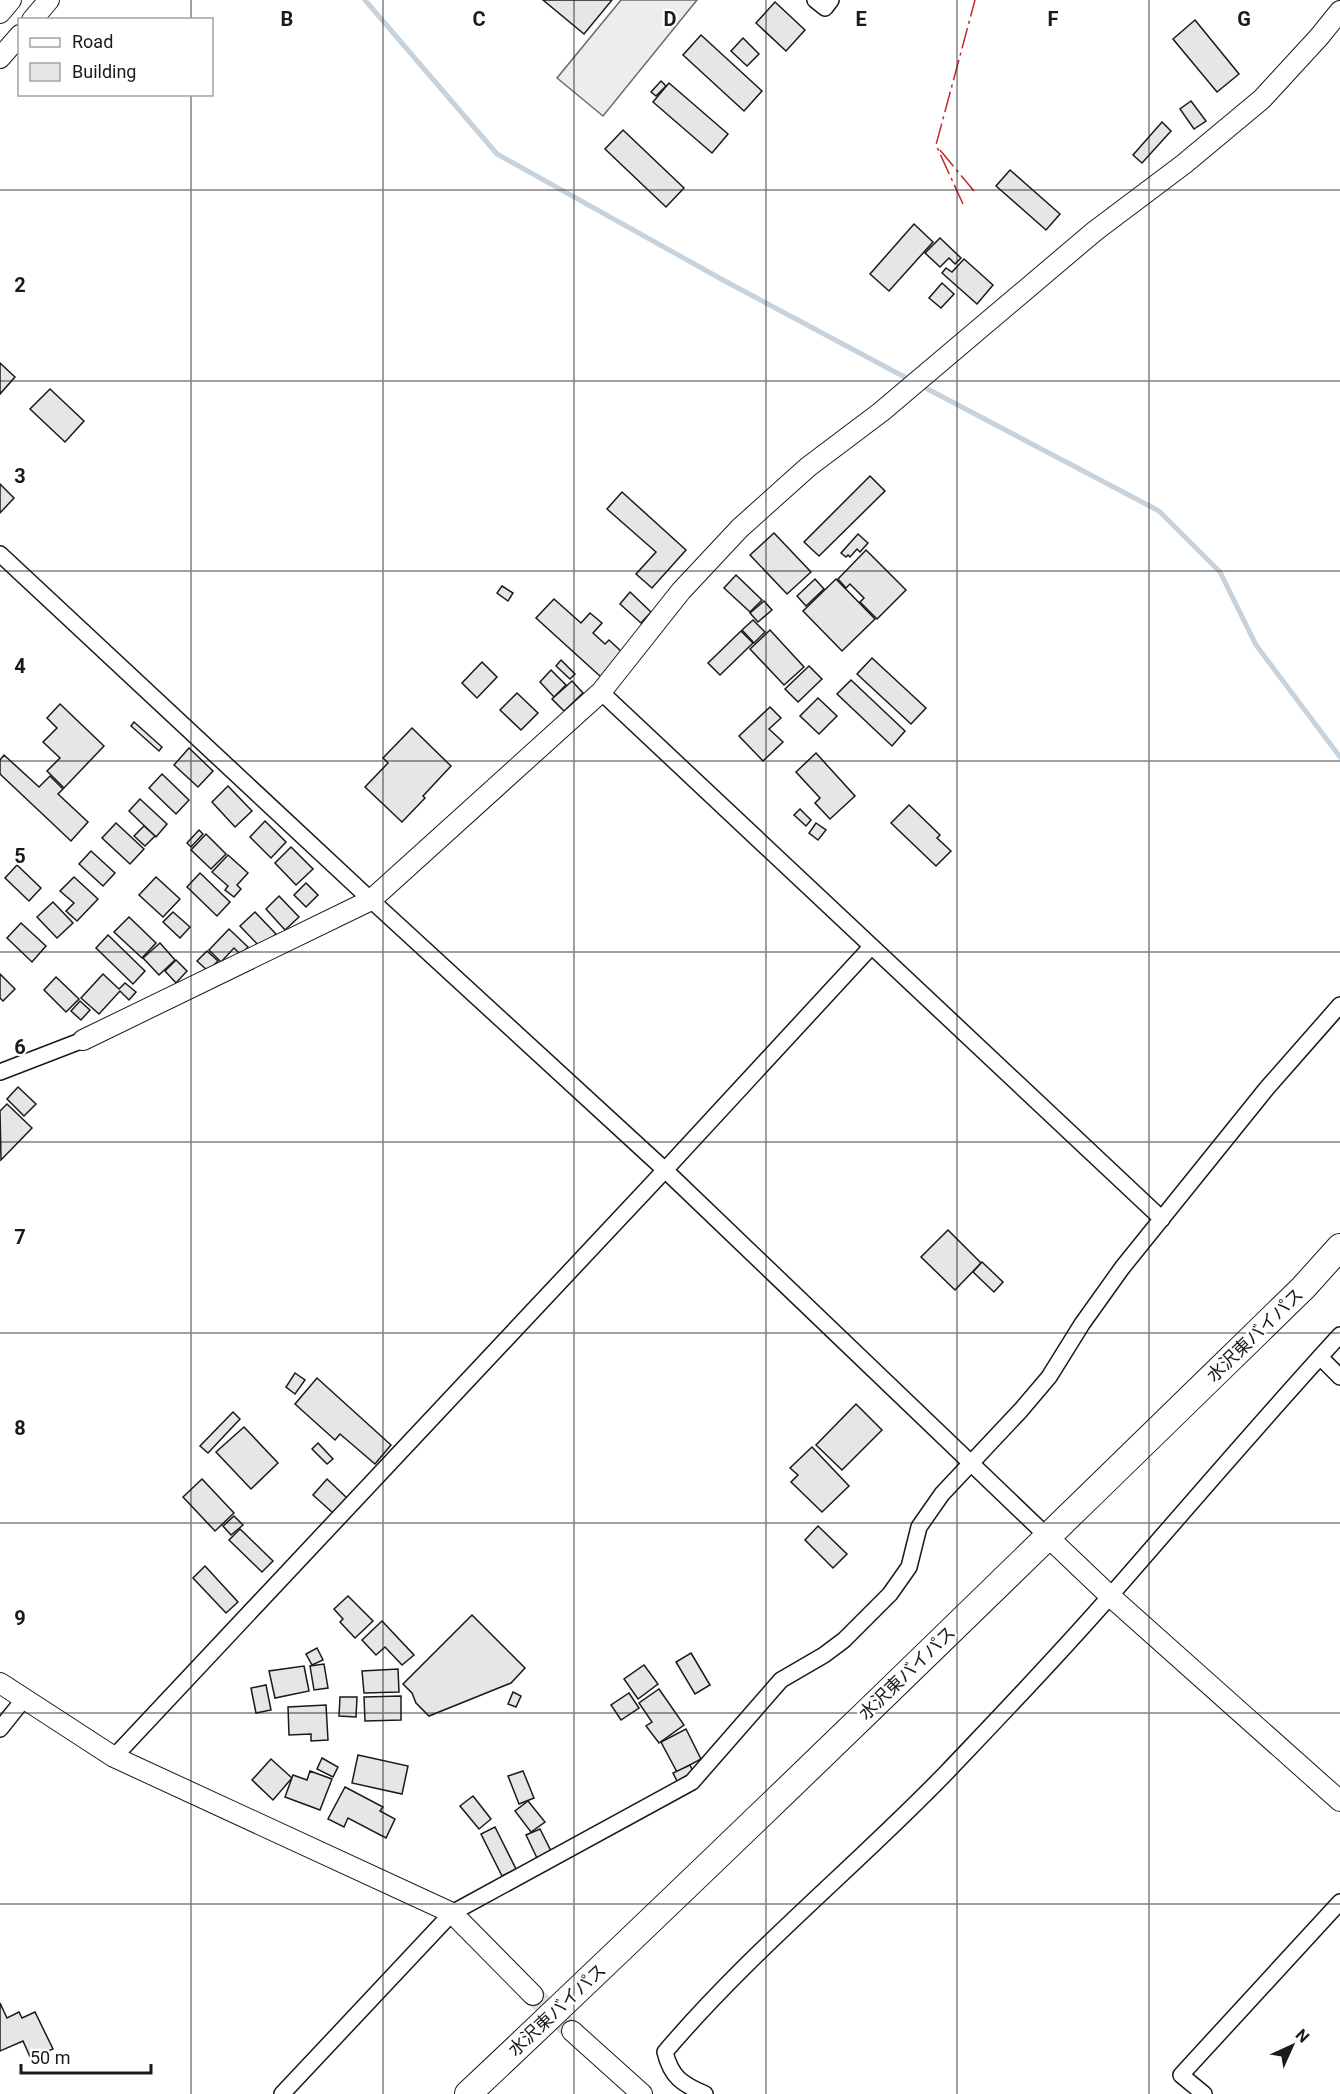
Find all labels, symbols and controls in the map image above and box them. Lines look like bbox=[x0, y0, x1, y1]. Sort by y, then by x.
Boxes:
text: B bbox=[281, 7, 293, 31]
text: C bbox=[472, 7, 486, 31]
text: D bbox=[664, 7, 677, 31]
text: E bbox=[855, 7, 867, 31]
text: F bbox=[1048, 7, 1059, 31]
text: G bbox=[1237, 7, 1251, 31]
legend bbox=[18, 18, 213, 96]
text: Road bbox=[72, 31, 113, 52]
text: Building bbox=[72, 61, 136, 82]
text: 2 bbox=[14, 273, 26, 297]
text: 3 bbox=[14, 464, 26, 488]
text: 4 bbox=[14, 654, 26, 678]
text: 5 bbox=[14, 844, 26, 868]
text: 6 bbox=[14, 1035, 26, 1059]
text: 7 bbox=[14, 1225, 26, 1249]
street label: 水沢東バイパス bbox=[1202, 1283, 1307, 1386]
text: 8 bbox=[14, 1416, 26, 1440]
text: 9 bbox=[14, 1606, 26, 1630]
street label: 水沢東バイパス bbox=[854, 1621, 959, 1724]
street label: 水沢東バイパス bbox=[504, 1959, 610, 2060]
north arrow bbox=[1262, 2016, 1322, 2076]
text: N bbox=[1292, 2025, 1313, 2046]
scale bar bbox=[21, 2037, 152, 2075]
text: 50 m bbox=[30, 2047, 70, 2068]

